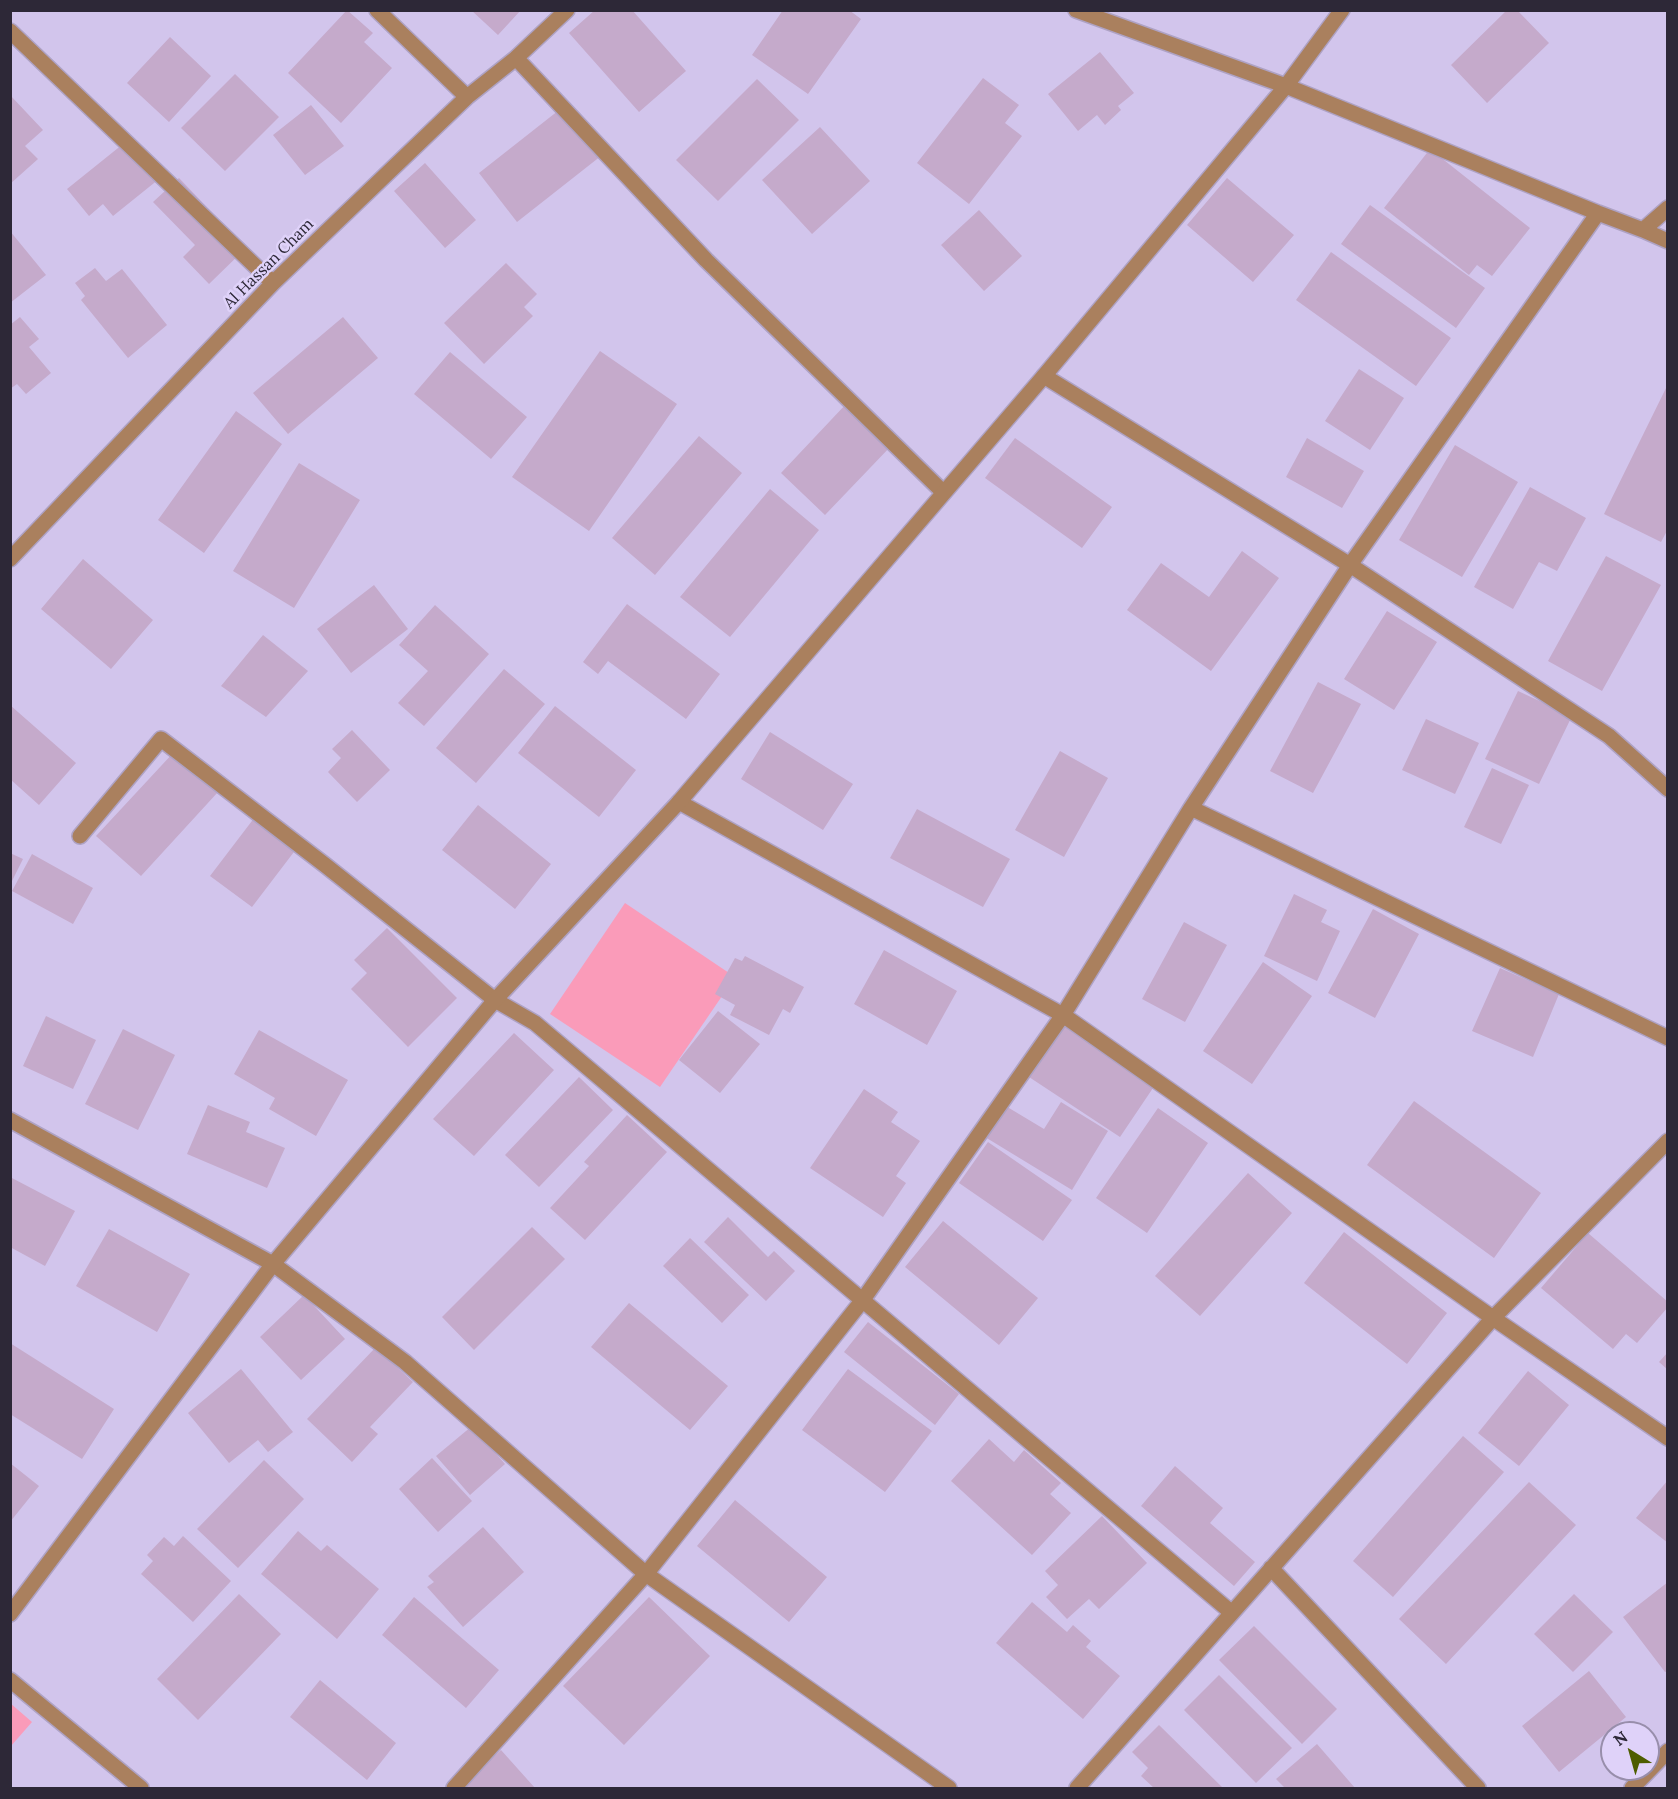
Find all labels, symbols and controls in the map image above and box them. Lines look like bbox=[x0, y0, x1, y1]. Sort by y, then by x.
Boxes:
street label: Al Hassan Cham bbox=[220, 215, 318, 313]
north arrow bbox=[1600, 1721, 1660, 1781]
text: N bbox=[1609, 1727, 1631, 1750]

